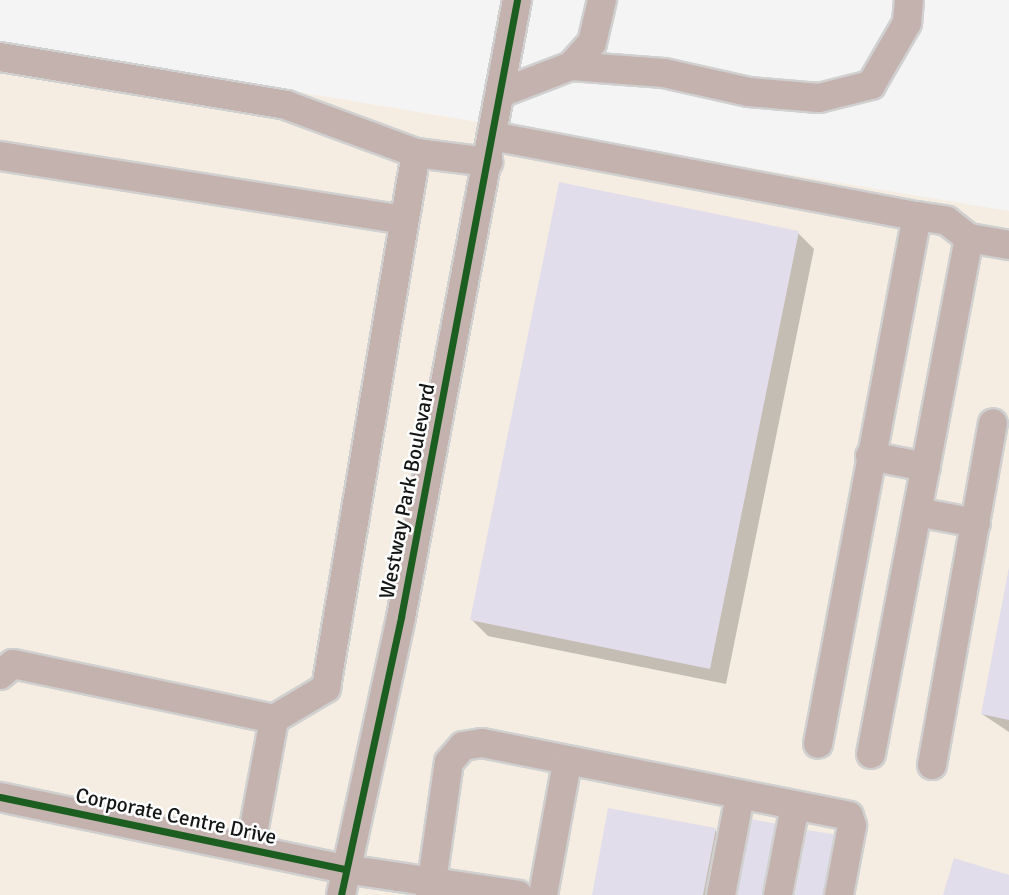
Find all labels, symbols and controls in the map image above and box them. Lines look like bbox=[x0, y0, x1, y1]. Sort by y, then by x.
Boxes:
street label: Westway Park Boulevard bbox=[374, 381, 440, 601]
street label: Corporate Centre Drive bbox=[73, 782, 279, 850]

